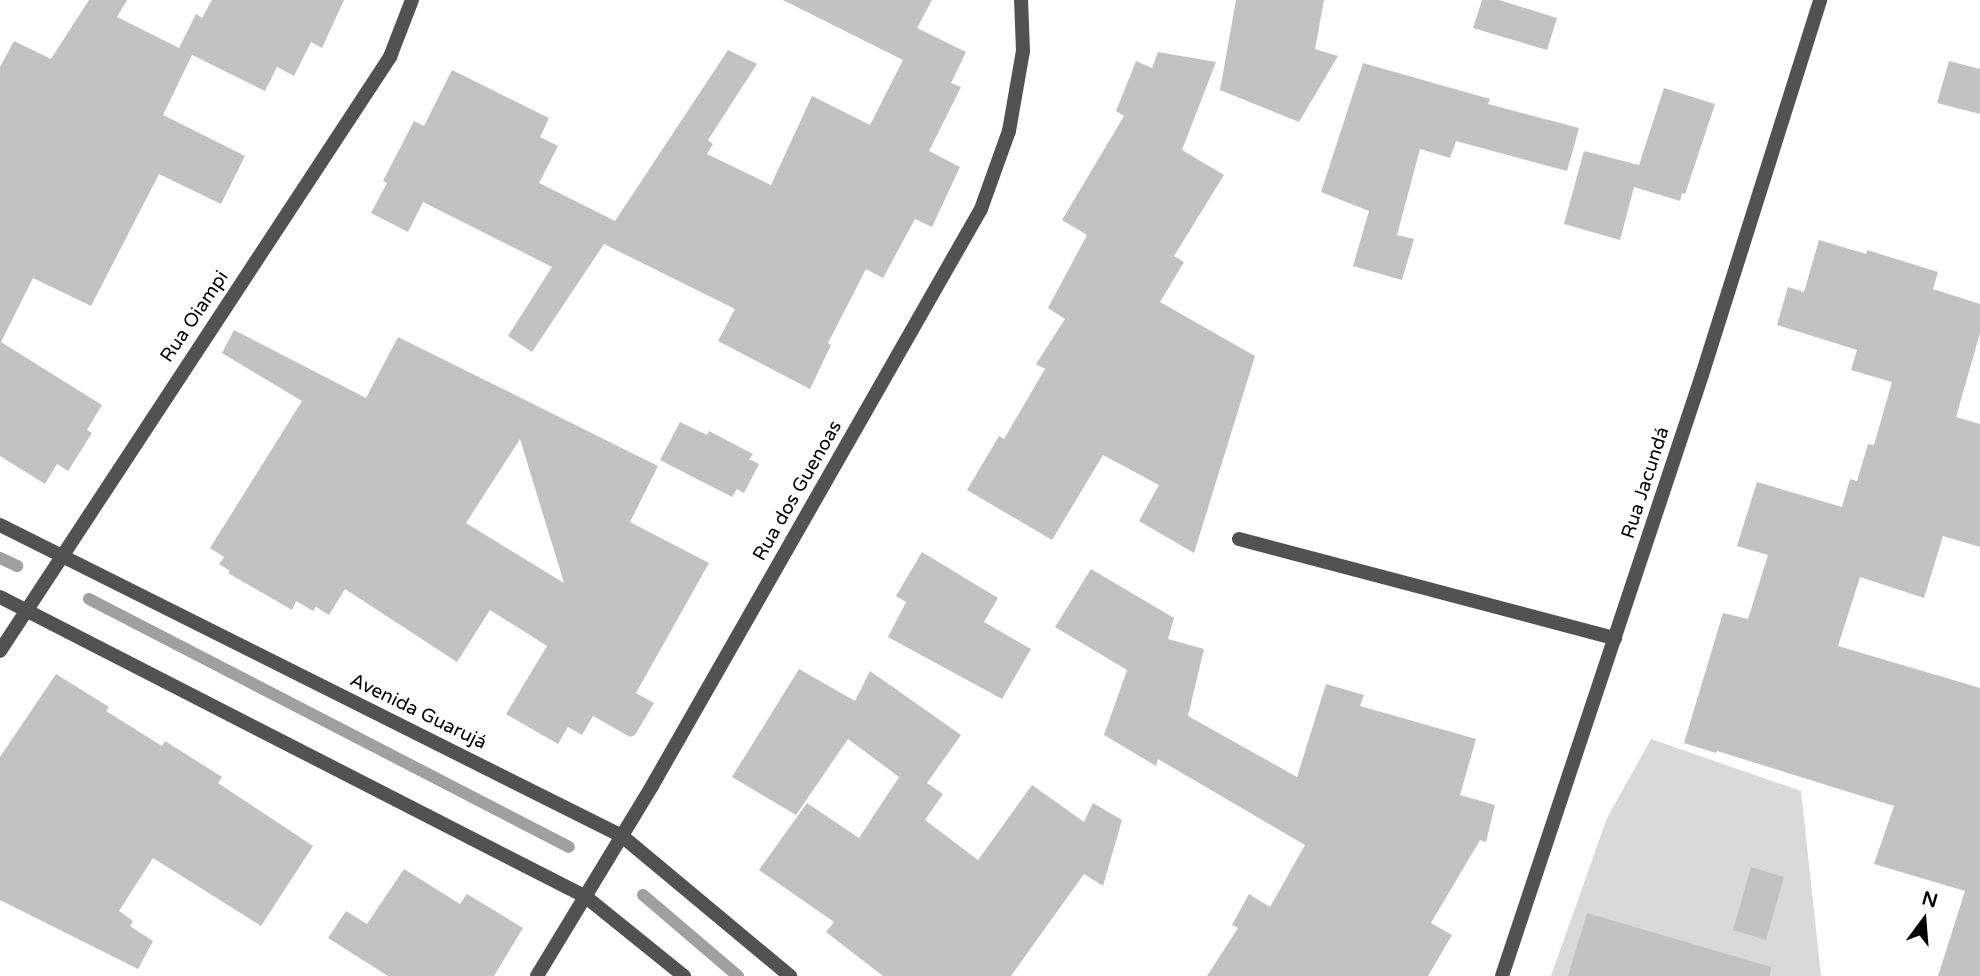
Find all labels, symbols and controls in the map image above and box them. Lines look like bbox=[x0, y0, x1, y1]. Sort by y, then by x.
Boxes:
street label: Rua Oiampi bbox=[156, 267, 234, 367]
street label: Rua dos Guenoas bbox=[749, 417, 847, 565]
street label: Rua Jacundá bbox=[1617, 424, 1675, 542]
street label: Avenida Guarujá bbox=[346, 669, 490, 755]
north arrow bbox=[1889, 885, 1959, 955]
text: N bbox=[1919, 887, 1940, 912]

